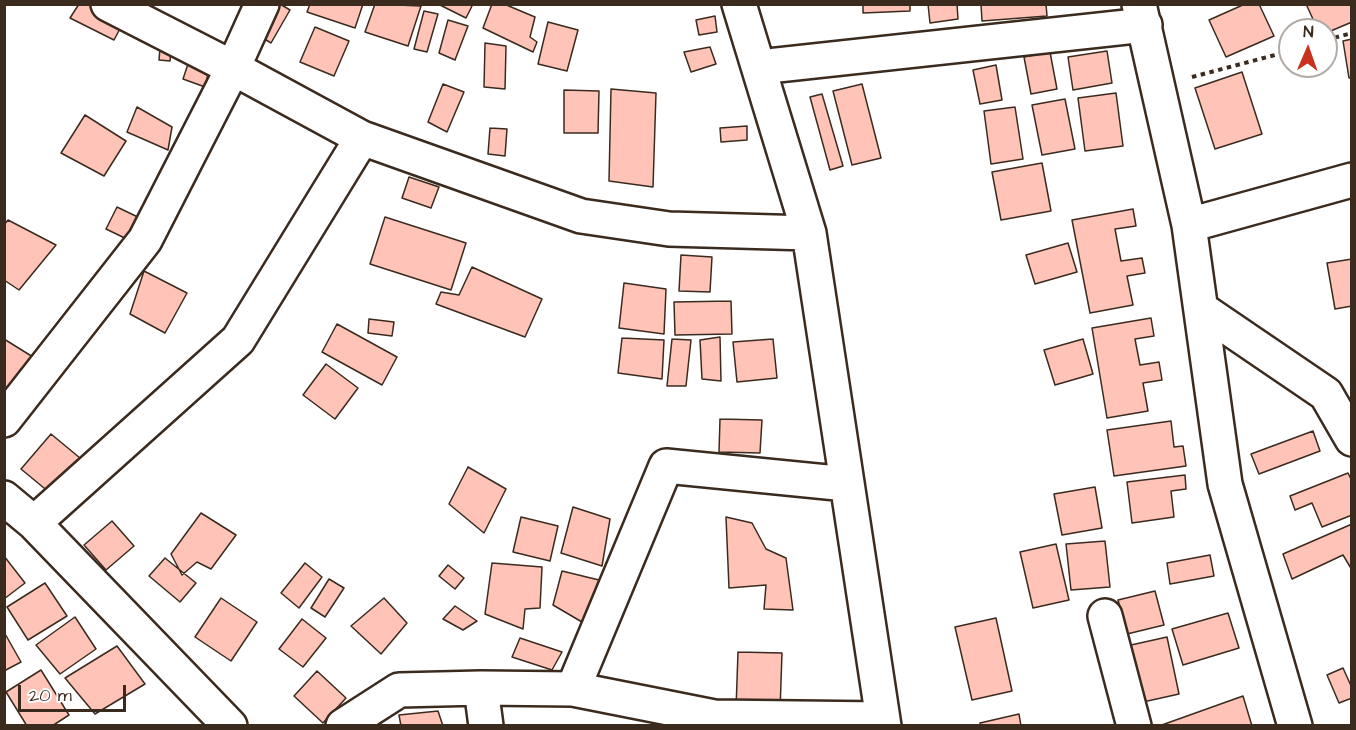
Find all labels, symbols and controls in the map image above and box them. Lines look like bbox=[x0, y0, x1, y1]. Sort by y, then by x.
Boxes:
north arrow bbox=[1278, 18, 1338, 78]
text: N bbox=[1303, 21, 1314, 43]
scale bar bbox=[21, 673, 129, 711]
text: 20 m bbox=[29, 683, 72, 708]

